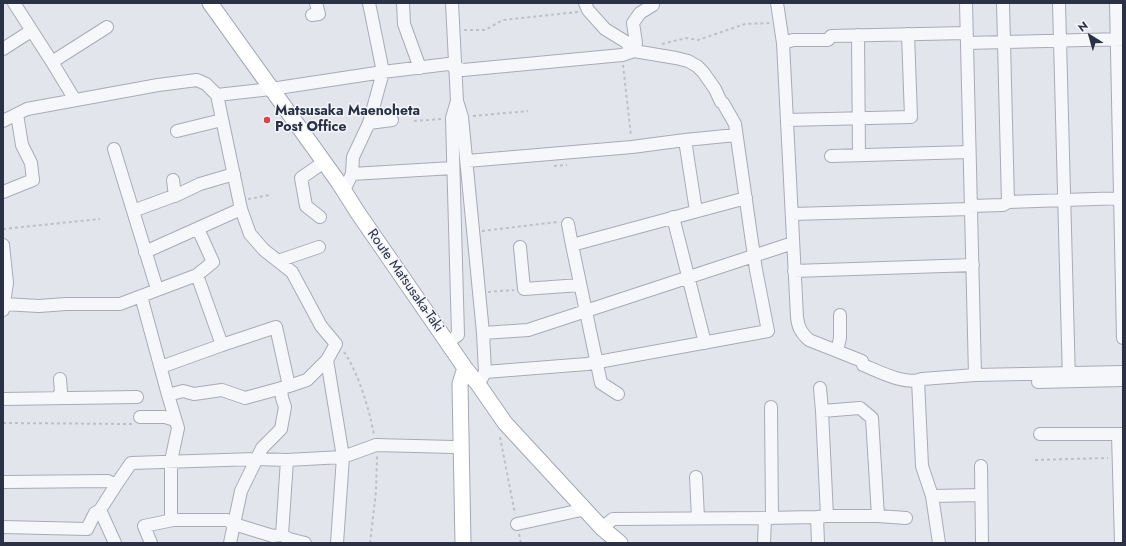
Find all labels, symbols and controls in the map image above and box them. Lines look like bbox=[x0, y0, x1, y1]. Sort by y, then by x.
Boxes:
north arrow bbox=[1070, 16, 1110, 56]
text: N bbox=[1074, 17, 1091, 35]
place label: Matsusaka Maenoheta Post Office bbox=[275, 104, 420, 136]
marker: Matsusaka Maenoheta Post Office bbox=[262, 115, 272, 125]
street label: Route Matsusaka-Taki bbox=[363, 226, 447, 336]

